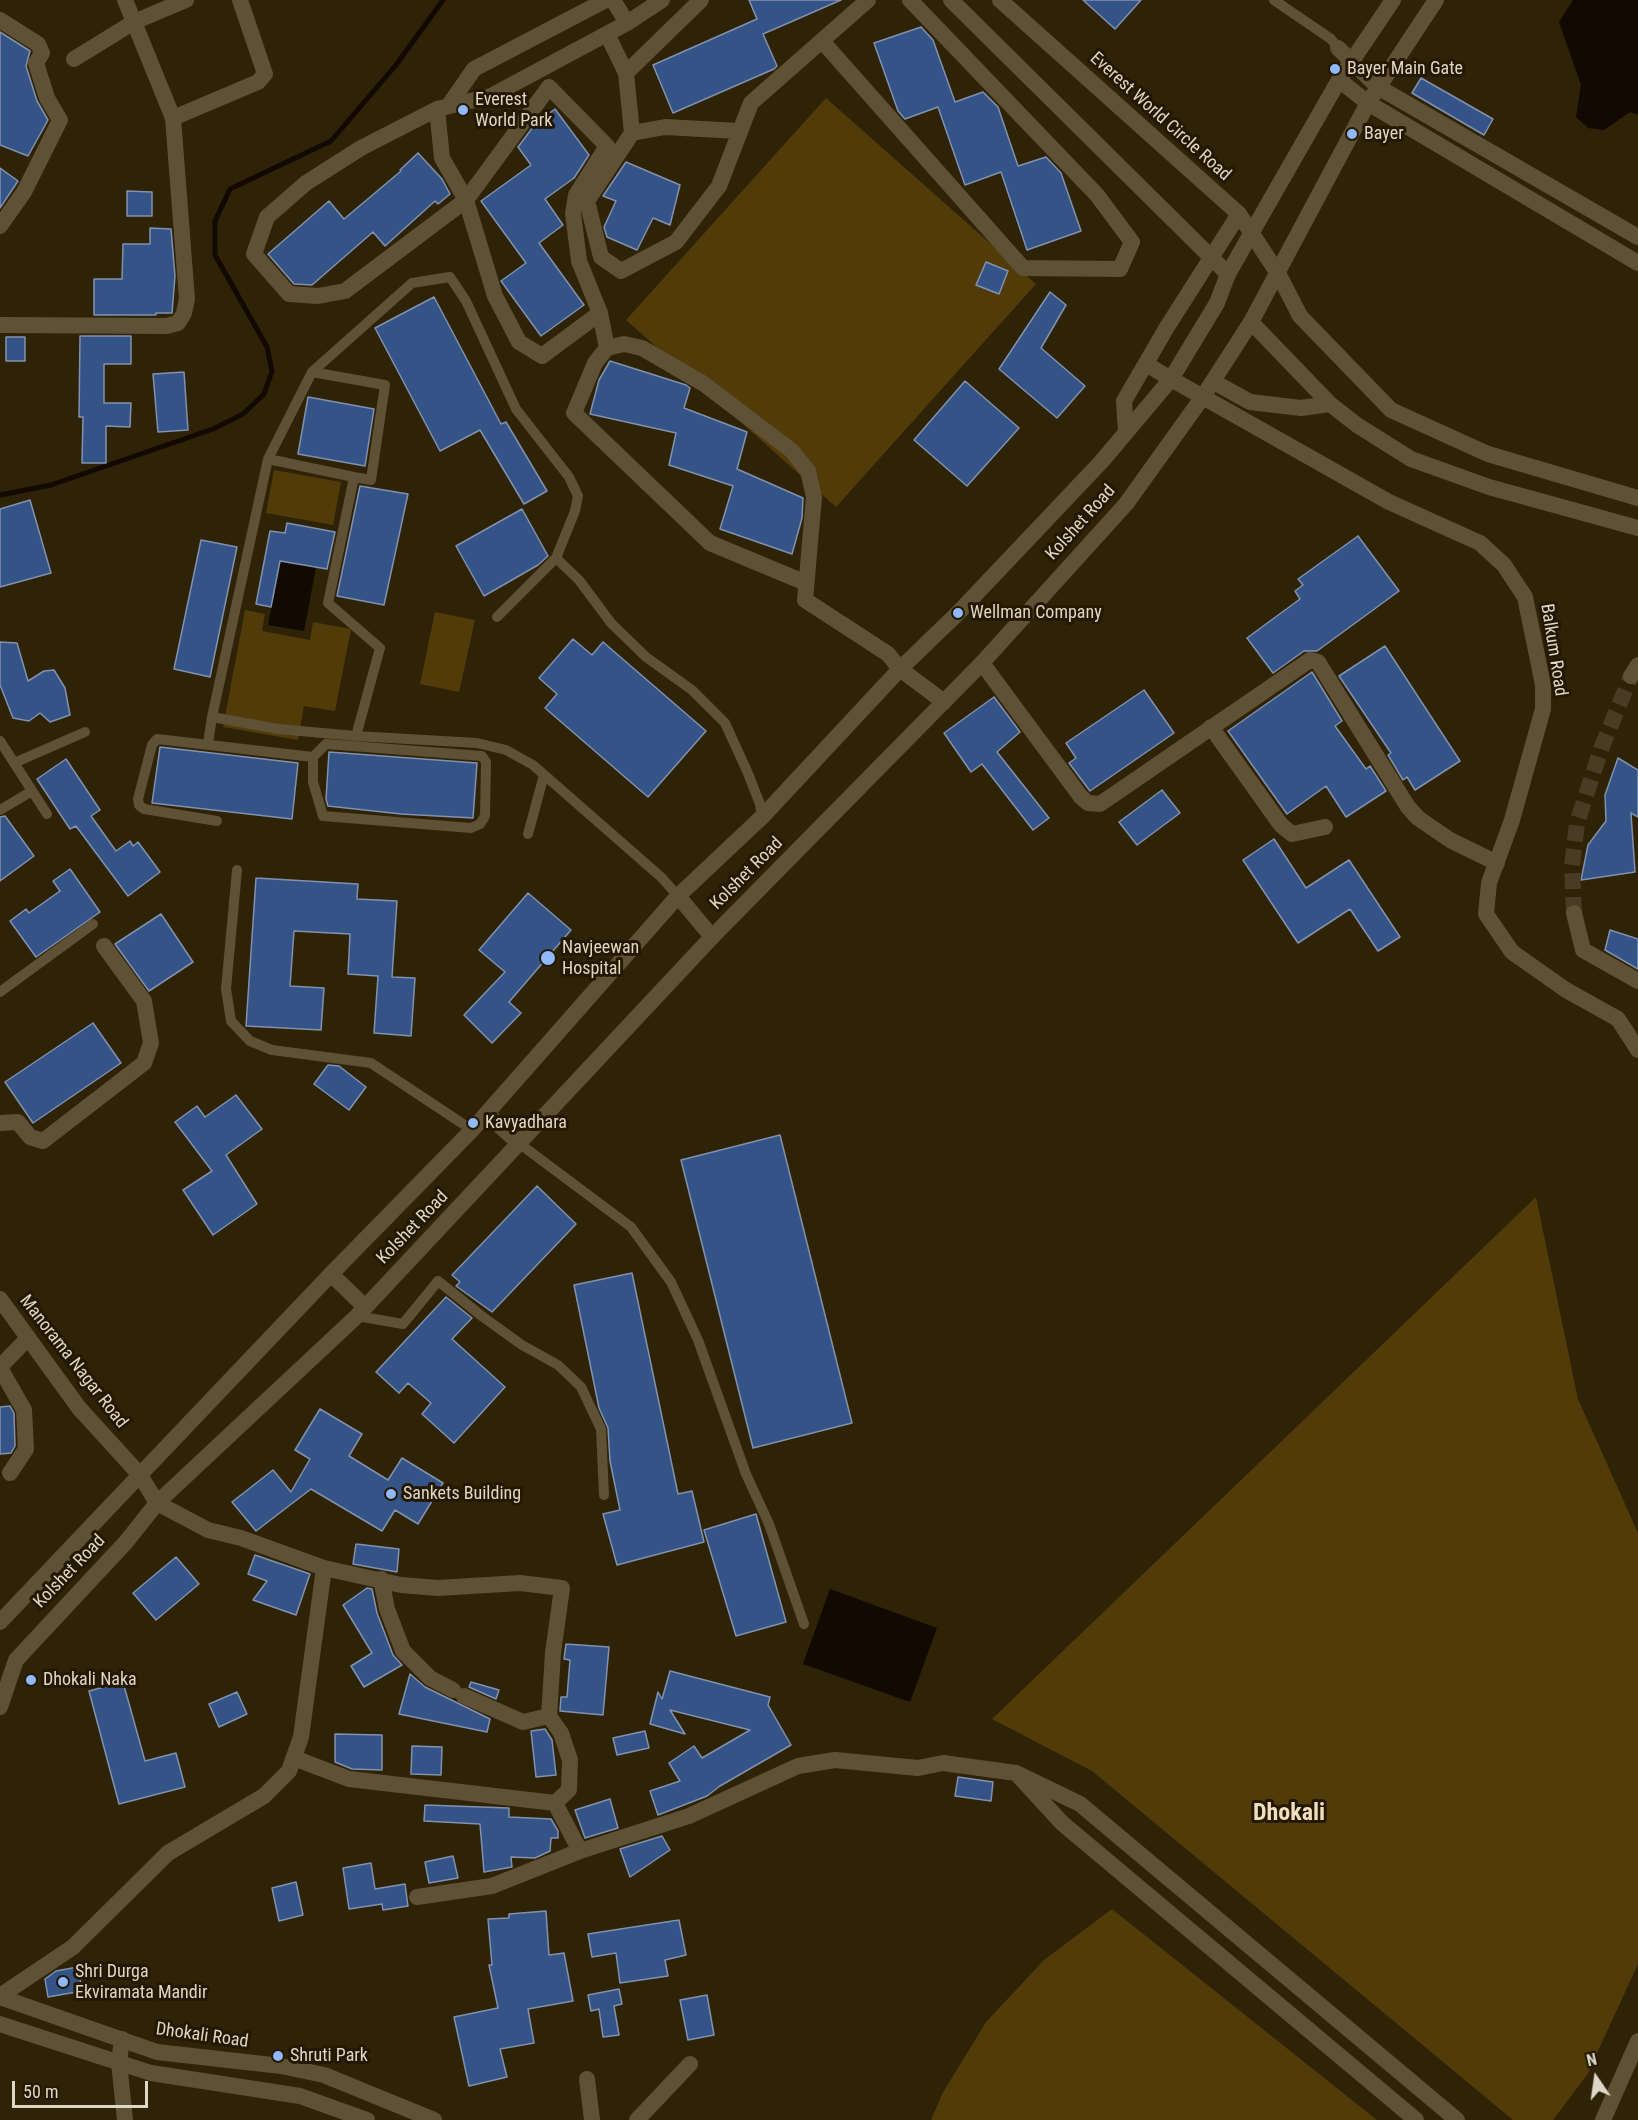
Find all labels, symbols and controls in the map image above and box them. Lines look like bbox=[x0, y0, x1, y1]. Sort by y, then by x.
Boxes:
street label: Everest World Circle Road bbox=[1085, 48, 1235, 186]
place label: Bayer Main Gate bbox=[1347, 58, 1463, 80]
marker: Bayer Main Gate bbox=[1328, 62, 1342, 76]
place label: Everest World Park bbox=[475, 89, 552, 132]
marker: Everest World Park bbox=[456, 103, 470, 117]
place label: Bayer bbox=[1364, 123, 1404, 145]
marker: Bayer bbox=[1345, 127, 1359, 141]
street label: Kolshet Road bbox=[1042, 481, 1120, 565]
place label: Wellman Company bbox=[970, 602, 1102, 624]
street label: Balkum Road bbox=[1535, 602, 1571, 698]
marker: Wellman Company bbox=[951, 606, 965, 620]
street label: Kolshet Road bbox=[706, 833, 788, 915]
place label: Navjeewan Hospital bbox=[562, 937, 639, 980]
marker: Navjeewan Hospital bbox=[539, 949, 557, 967]
place label: Kavyadhara bbox=[485, 1112, 567, 1134]
marker: Kavyadhara bbox=[466, 1116, 480, 1130]
street label: Kolshet Road bbox=[373, 1187, 453, 1269]
street label: Manorama Nagar Road bbox=[14, 1291, 132, 1433]
place label: Sankets Building bbox=[403, 1483, 521, 1505]
marker: Sankets Building bbox=[384, 1487, 398, 1501]
street label: Kolshet Road bbox=[30, 1531, 110, 1613]
place label: Dhokali Naka bbox=[43, 1669, 137, 1691]
marker: Dhokali Naka bbox=[24, 1673, 38, 1687]
district label: Dhokali bbox=[1253, 1800, 1325, 1828]
place label: Shri Durga Ekviramata Mandir bbox=[75, 1961, 207, 2004]
marker: Shri Durga Ekviramata Mandir bbox=[56, 1975, 70, 1989]
street label: Dhokali Road bbox=[154, 2019, 250, 2053]
place label: Shruti Park bbox=[290, 2045, 368, 2067]
north arrow bbox=[1566, 2048, 1626, 2108]
marker: Shruti Park bbox=[271, 2049, 285, 2063]
text: N bbox=[1585, 2050, 1599, 2070]
scale bar bbox=[15, 2069, 152, 2107]
text: 50 m bbox=[23, 2081, 58, 2102]

